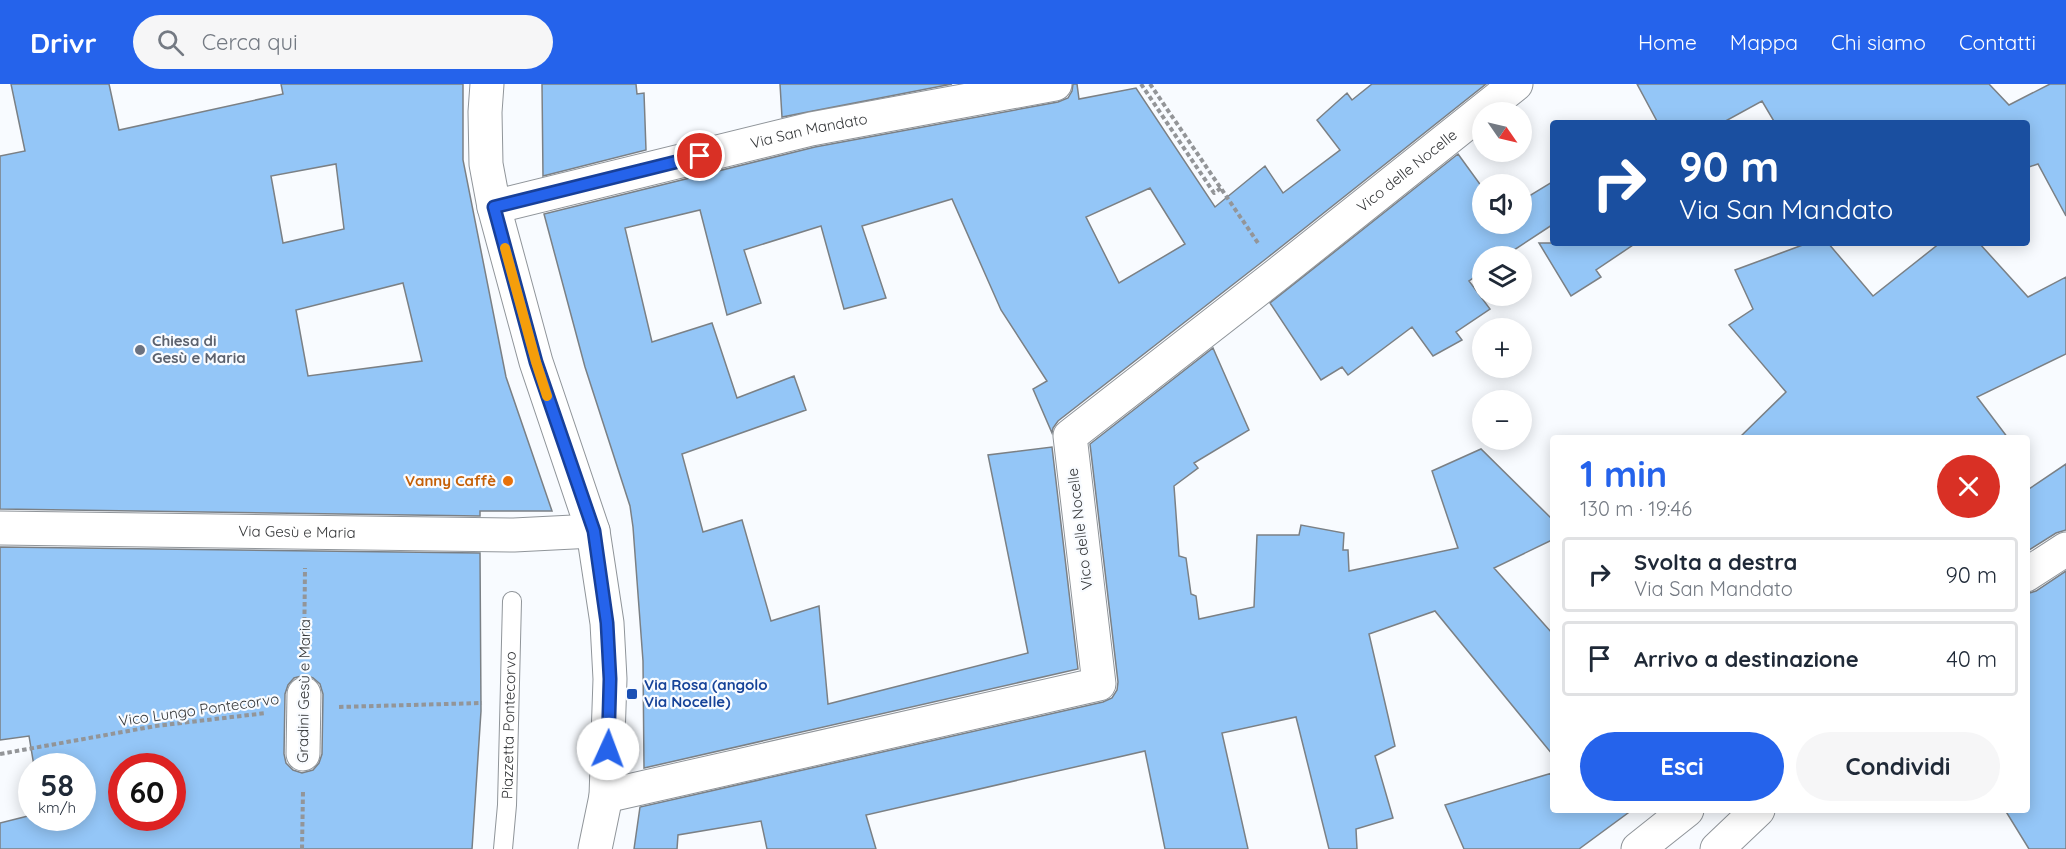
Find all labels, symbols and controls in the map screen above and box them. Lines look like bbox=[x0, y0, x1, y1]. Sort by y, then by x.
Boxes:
search box bbox=[133, 15, 553, 69]
text: Drivr bbox=[30, 25, 97, 60]
icon: search bbox=[154, 26, 187, 59]
text: Cerca qui bbox=[202, 28, 298, 56]
text: Home bbox=[1638, 29, 1697, 55]
text: Mappa bbox=[1730, 29, 1798, 55]
text: Chi siamo bbox=[1831, 29, 1926, 55]
text: Contatti bbox=[1959, 29, 2036, 55]
north arrow bbox=[1472, 102, 1532, 162]
map controls bbox=[1472, 102, 1532, 450]
street label: Via San Mandato bbox=[748, 109, 869, 153]
street label: Vico delle Nocelle bbox=[1353, 125, 1461, 216]
pin bbox=[674, 130, 725, 181]
icon: arrive bbox=[683, 139, 716, 172]
text: 90 m bbox=[1679, 140, 1779, 193]
icon: right bbox=[1580, 144, 1658, 222]
button: sound bbox=[1472, 174, 1532, 234]
text: Via San Mandato bbox=[1679, 192, 1893, 226]
button: layers bbox=[1472, 246, 1532, 306]
button: + bbox=[1472, 318, 1532, 378]
place label: Chiesa di Gesù e Maria bbox=[152, 331, 246, 367]
marker: Chiesa di Gesù e Maria bbox=[133, 343, 147, 357]
button: − bbox=[1472, 390, 1532, 450]
text: 1 min bbox=[1580, 451, 1667, 496]
button: close bbox=[1937, 455, 2000, 518]
street label: Vico delle Nocelle bbox=[1063, 467, 1096, 591]
place label: Vanny Caffè bbox=[405, 471, 496, 490]
marker: Vanny Caffè bbox=[501, 474, 515, 488]
text: 130 m · 19:46 bbox=[1580, 496, 1692, 521]
street label: Via Gesù e Maria bbox=[238, 521, 356, 542]
text: Svolta a destra bbox=[1634, 548, 1797, 576]
icon: right bbox=[1583, 558, 1616, 591]
text: 90 m bbox=[1946, 561, 1997, 589]
text: Via San Mandato bbox=[1634, 576, 1793, 601]
street label: Gradini Gesù e Maria bbox=[293, 619, 314, 763]
icon: arrive bbox=[1583, 642, 1616, 675]
text: Arrivo a destinazione bbox=[1634, 645, 1859, 673]
text: 40 m bbox=[1946, 645, 1997, 673]
street label: Piazzetta Pontecorvo bbox=[497, 651, 520, 799]
place label: Via Rosa (angolo Via Nocelle) bbox=[644, 675, 768, 711]
marker: Via Rosa (angolo Via Nocelle) bbox=[625, 687, 639, 701]
street label: Vico Lungo Pontecorvo bbox=[117, 689, 280, 730]
position arrow bbox=[576, 717, 640, 781]
button: Esci bbox=[1580, 732, 1784, 801]
button: Condividi bbox=[1796, 732, 2000, 801]
speed limit sign: 60 bbox=[108, 753, 186, 831]
text: 58 bbox=[40, 766, 74, 804]
text: km/h bbox=[38, 798, 76, 817]

